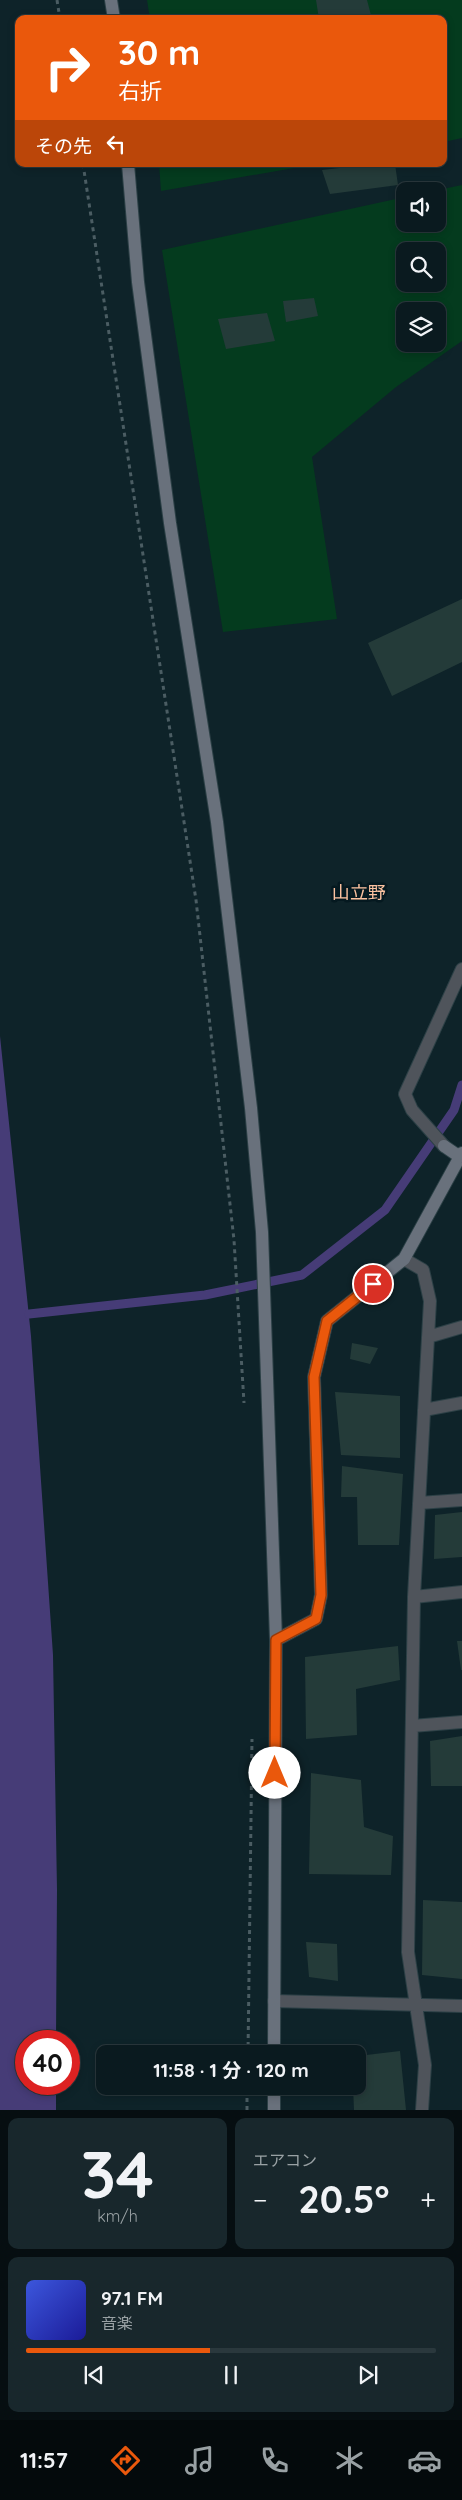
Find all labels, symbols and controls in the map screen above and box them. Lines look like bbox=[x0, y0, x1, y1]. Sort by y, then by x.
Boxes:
text: 30 m bbox=[118, 30, 200, 74]
icon: right bbox=[35, 35, 100, 100]
text: 右折 bbox=[118, 77, 162, 105]
icon: left bbox=[102, 130, 130, 158]
text: その先 bbox=[35, 134, 92, 158]
map controls bbox=[396, 182, 446, 352]
button: sound bbox=[396, 182, 446, 232]
button: search bbox=[396, 242, 446, 292]
button: layers bbox=[396, 302, 446, 352]
district label: 山立野 bbox=[332, 881, 386, 904]
pin bbox=[352, 1263, 394, 1305]
icon: arrive bbox=[359, 1270, 387, 1298]
position arrow bbox=[248, 1746, 300, 1798]
speed limit sign: 40 bbox=[15, 2030, 80, 2095]
text: 11:58 · 1 分 · 120 m bbox=[153, 2058, 309, 2082]
text: 34 bbox=[81, 2133, 154, 2214]
text: エアコン bbox=[253, 2150, 317, 2170]
text: 20.5° bbox=[298, 2175, 390, 2223]
text: − bbox=[253, 2182, 268, 2217]
text: + bbox=[420, 2182, 436, 2217]
text: km/h bbox=[97, 2206, 138, 2226]
text: 97.1 FM bbox=[101, 2286, 163, 2310]
text: 音楽 bbox=[101, 2313, 133, 2333]
icon: previous bbox=[80, 2361, 108, 2389]
icon: pause bbox=[217, 2361, 245, 2389]
icon: next bbox=[354, 2361, 382, 2389]
icon: directions bbox=[108, 2443, 143, 2478]
icon: music bbox=[182, 2443, 217, 2478]
icon: phone bbox=[257, 2443, 292, 2478]
icon: climate bbox=[332, 2443, 367, 2478]
icon: car bbox=[407, 2443, 442, 2478]
text: 11:57 bbox=[20, 2446, 68, 2474]

